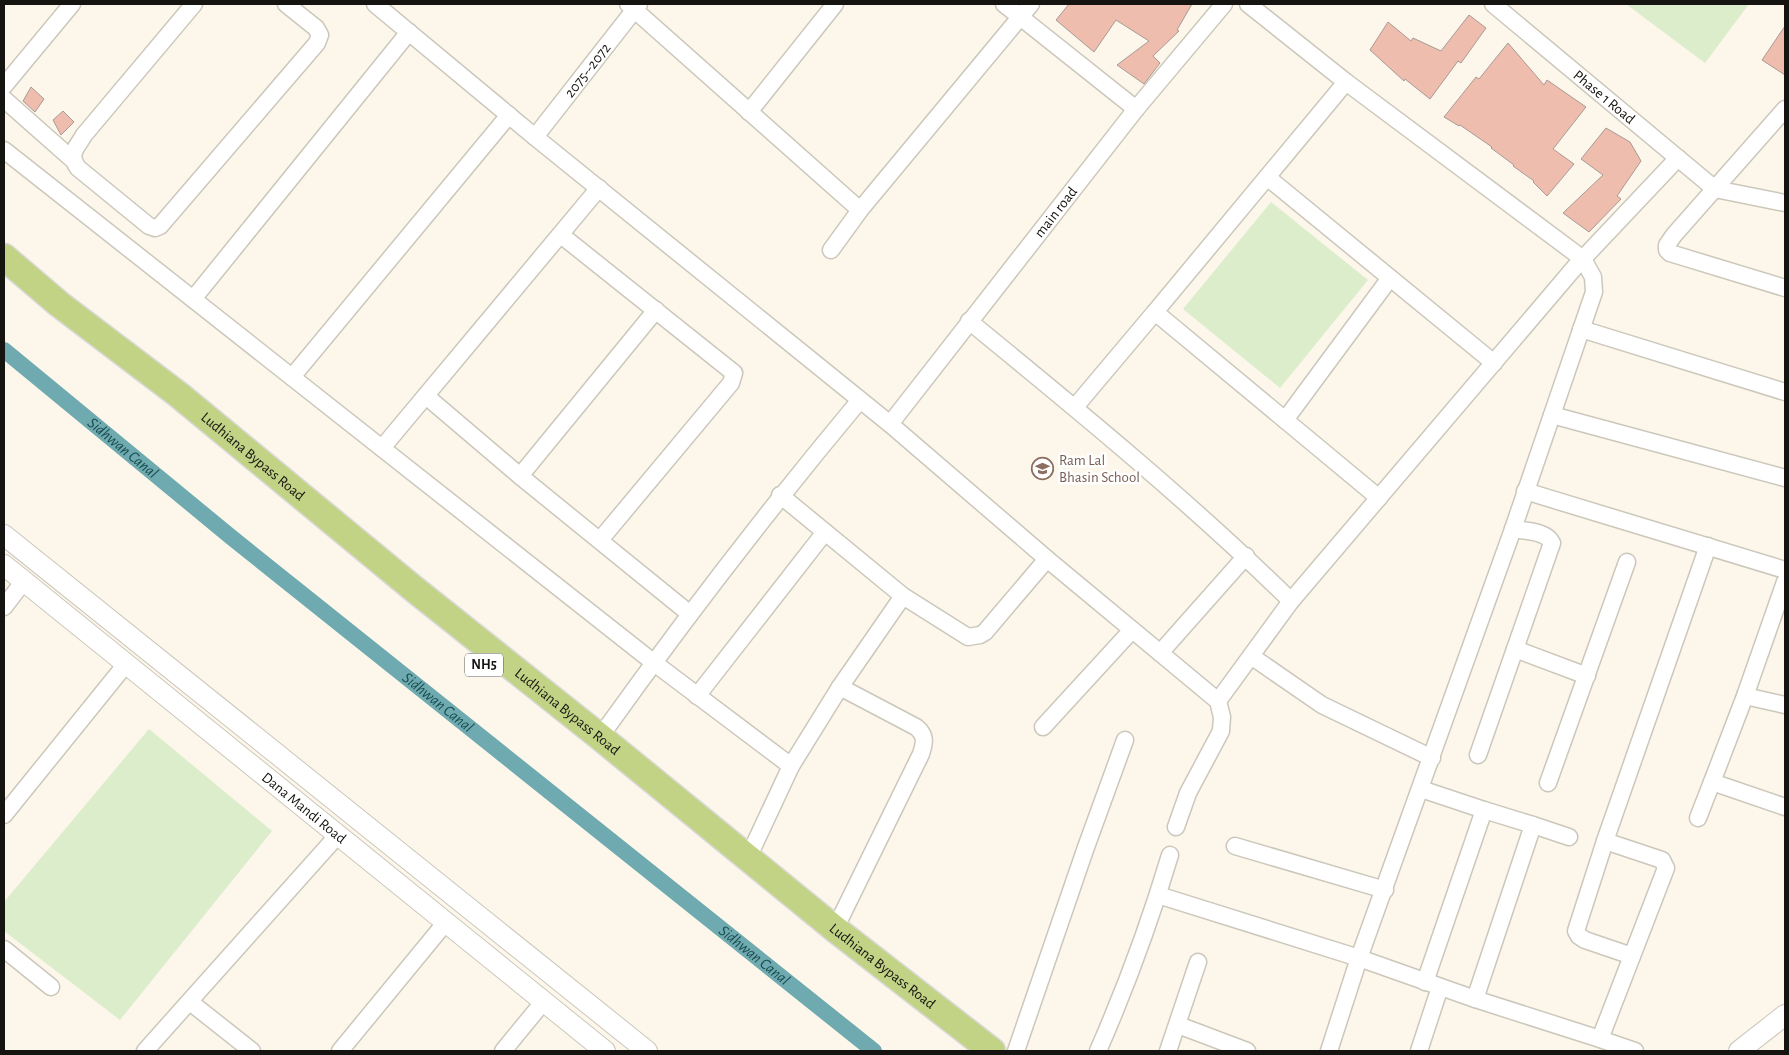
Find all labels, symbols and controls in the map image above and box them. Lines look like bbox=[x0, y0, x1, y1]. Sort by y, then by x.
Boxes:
street label: 2075--2072 bbox=[562, 40, 613, 100]
street label: Phase 1 Road bbox=[1571, 67, 1638, 127]
street label: main road bbox=[1031, 184, 1080, 240]
street label: Ludhiana Bypass Road bbox=[198, 409, 308, 503]
water label: Sidhwan Canal bbox=[85, 414, 161, 481]
place label: Ram Lal Bhasin School bbox=[1059, 453, 1140, 485]
school or university icon: Ram Lal Bhasin School bbox=[1031, 457, 1055, 481]
road number: NH5 bbox=[465, 654, 503, 676]
street label: Ludhiana Bypass Road bbox=[512, 665, 623, 758]
water label: Sidhwan Canal bbox=[399, 669, 476, 735]
street label: Dana Mandi Road bbox=[259, 769, 349, 846]
street label: Ludhiana Bypass Road bbox=[827, 920, 938, 1012]
water label: Sidhwan Canal bbox=[716, 922, 793, 988]

